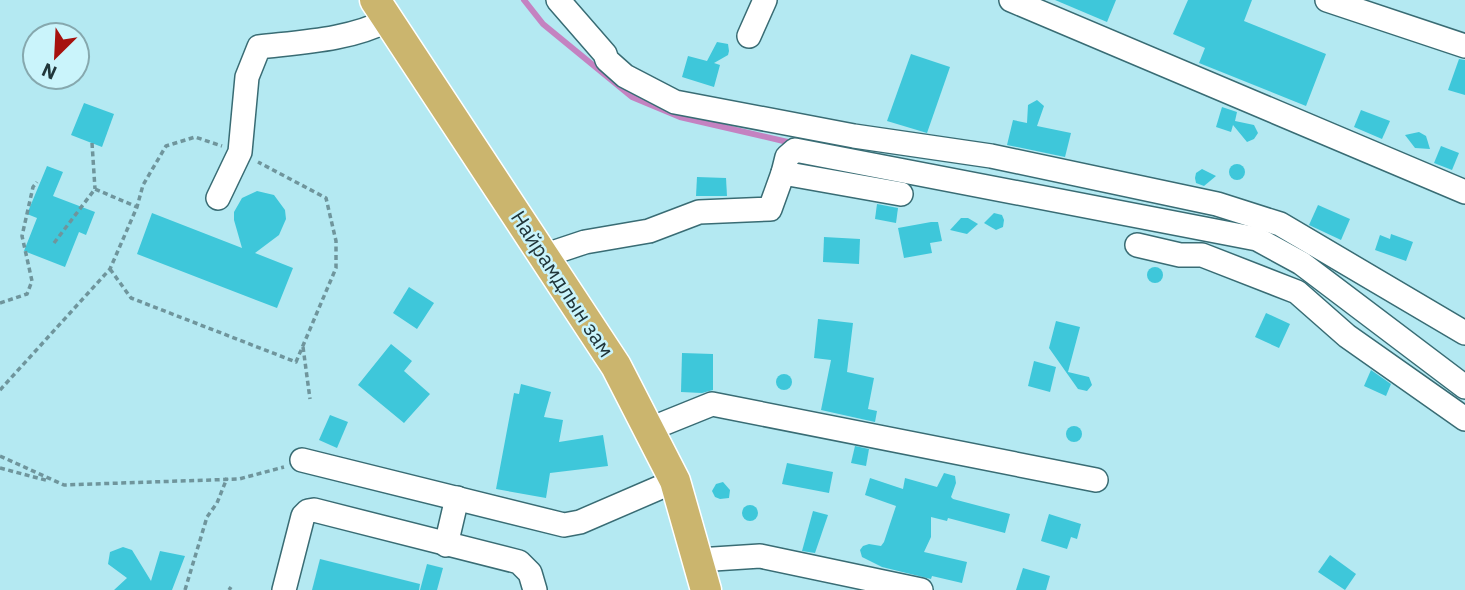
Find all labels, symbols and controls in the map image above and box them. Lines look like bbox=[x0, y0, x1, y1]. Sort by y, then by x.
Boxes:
north arrow bbox=[21, 21, 91, 91]
text: N bbox=[38, 58, 60, 85]
street label: Найрамдлын зам bbox=[505, 205, 621, 362]

